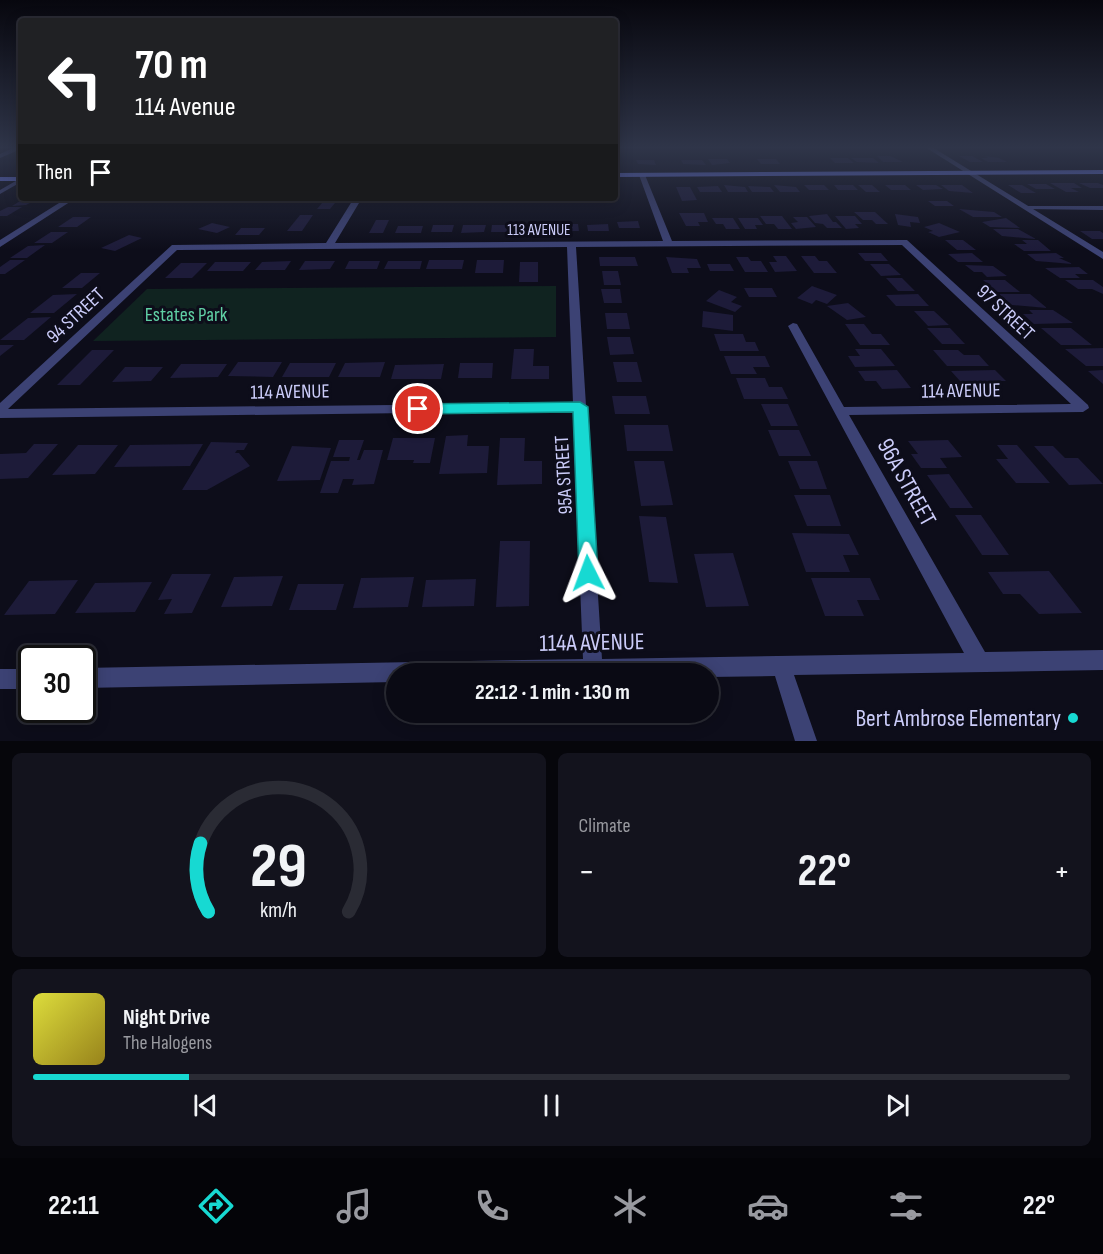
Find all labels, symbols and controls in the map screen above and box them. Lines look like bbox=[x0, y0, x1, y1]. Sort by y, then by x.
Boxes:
text: 70 m bbox=[135, 40, 208, 91]
icon: left bbox=[36, 42, 114, 120]
text: 114 Avenue bbox=[135, 91, 236, 123]
icon: arrive bbox=[84, 156, 117, 189]
text: Then bbox=[36, 159, 72, 186]
street label: 113 AVENUE bbox=[507, 221, 571, 240]
street label: 97 STREET bbox=[971, 280, 1039, 346]
street label: 94 STREET bbox=[42, 283, 110, 349]
park label: Estates Park bbox=[145, 303, 228, 327]
street label: 114 AVENUE bbox=[921, 378, 1001, 404]
street label: 114 AVENUE bbox=[250, 379, 330, 405]
pin bbox=[392, 383, 443, 434]
icon: arrive bbox=[401, 392, 434, 425]
street label: 96A STREET bbox=[871, 433, 943, 531]
street label: 95A STREET bbox=[550, 435, 578, 515]
position arrow bbox=[556, 541, 620, 605]
street label: 114A AVENUE bbox=[539, 627, 645, 658]
speed limit sign: 30 bbox=[18, 645, 96, 723]
text: 22:12 · 1 min · 130 m bbox=[475, 679, 630, 706]
place label: Bert Ambrose Elementary bbox=[855, 704, 1061, 733]
marker: Bert Ambrose Elementary bbox=[1066, 711, 1080, 725]
text: Climate bbox=[579, 814, 631, 838]
text: 29 bbox=[250, 830, 307, 905]
text: 22° bbox=[797, 844, 851, 899]
text: − bbox=[579, 852, 595, 892]
text: + bbox=[1054, 852, 1070, 892]
text: km/h bbox=[260, 898, 297, 923]
text: Night Drive bbox=[123, 1004, 210, 1031]
text: The Halogens bbox=[123, 1031, 212, 1055]
icon: previous bbox=[189, 1089, 222, 1122]
icon: pause bbox=[535, 1089, 568, 1122]
icon: next bbox=[881, 1089, 914, 1122]
icon: directions bbox=[195, 1185, 237, 1227]
icon: music bbox=[333, 1185, 375, 1227]
icon: phone bbox=[471, 1185, 513, 1227]
icon: climate bbox=[609, 1185, 651, 1227]
icon: car bbox=[747, 1185, 789, 1227]
icon: filters bbox=[885, 1185, 927, 1227]
text: 22:11 bbox=[48, 1190, 99, 1222]
text: 22° bbox=[1023, 1190, 1055, 1222]

